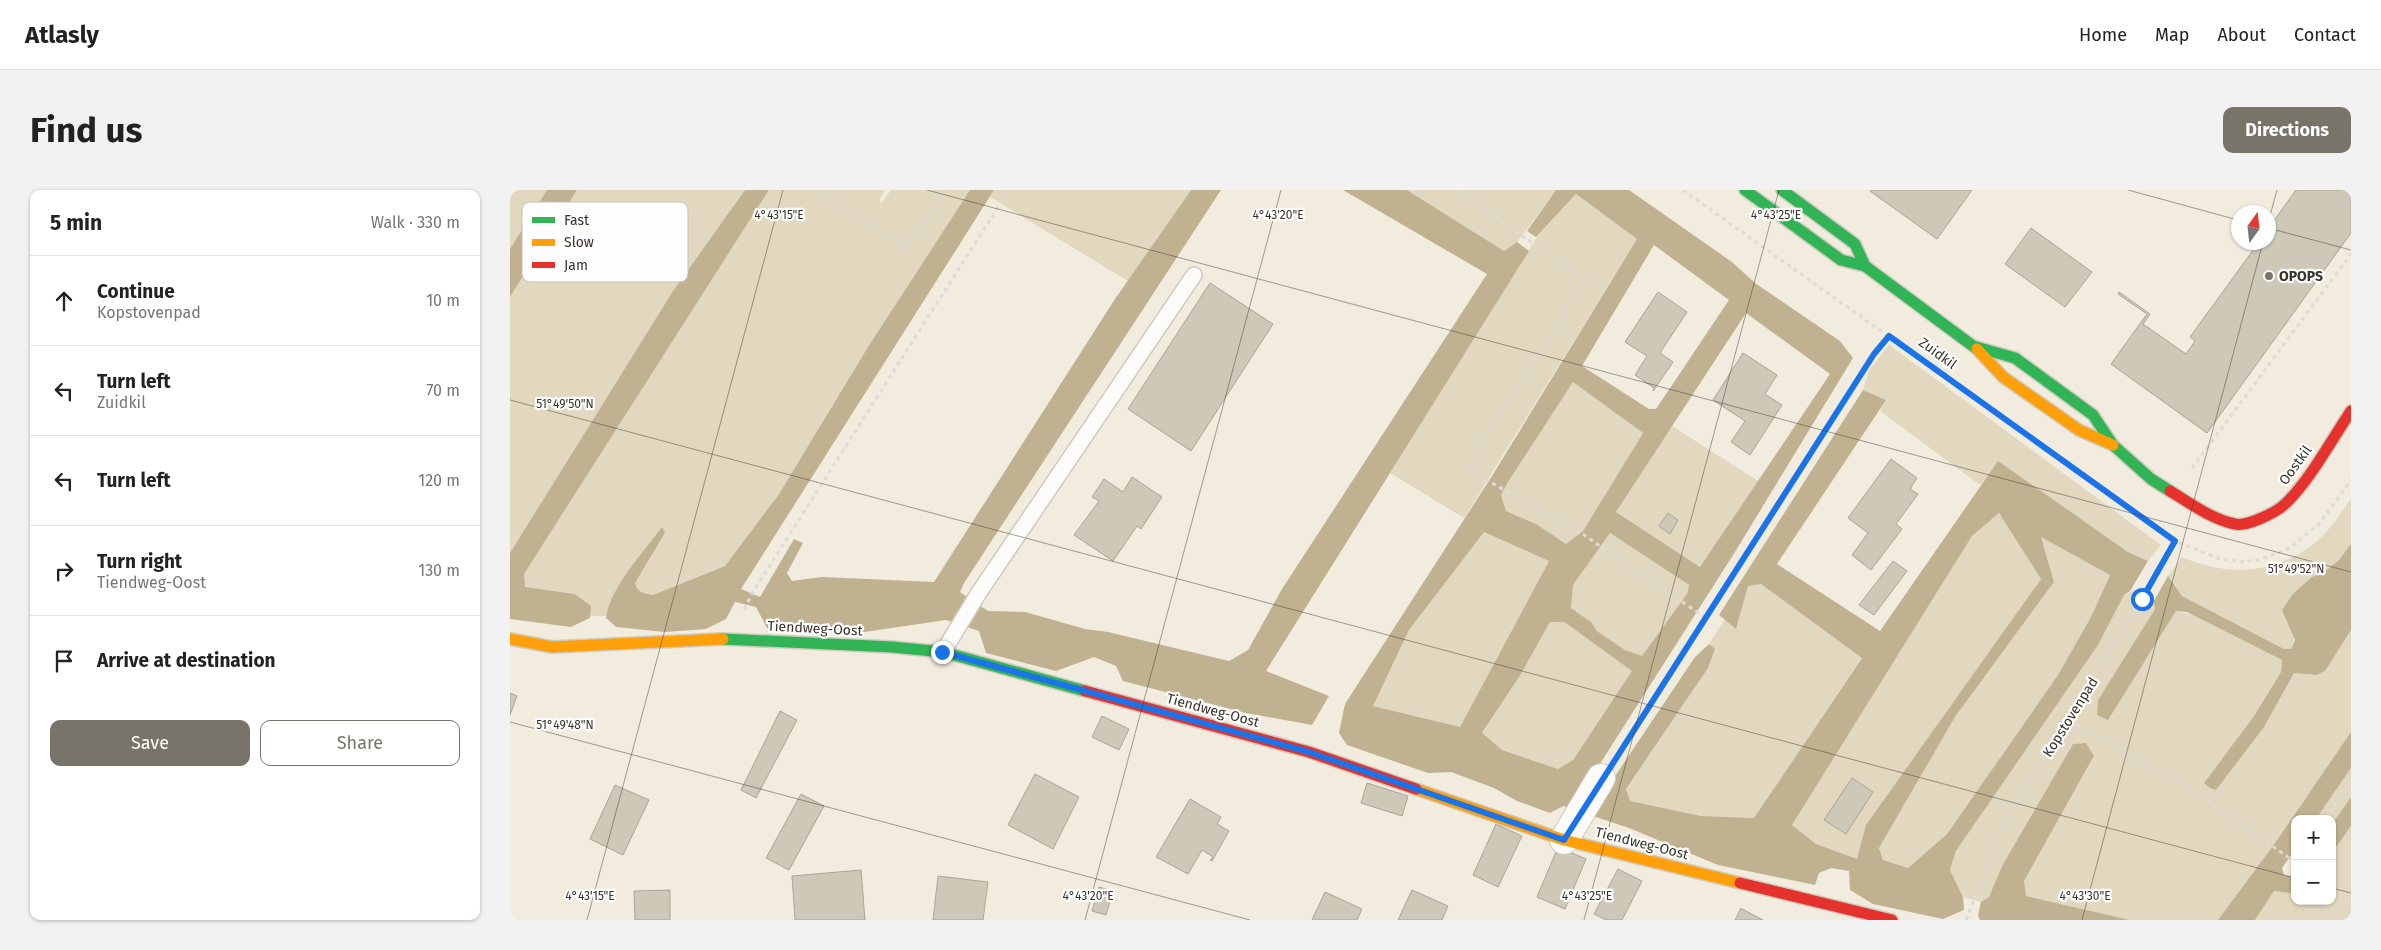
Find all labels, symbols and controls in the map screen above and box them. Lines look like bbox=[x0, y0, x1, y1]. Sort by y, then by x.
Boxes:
text: Atlasly bbox=[25, 21, 99, 49]
text: Home bbox=[2079, 24, 2127, 46]
text: Map bbox=[2155, 24, 2189, 46]
text: About bbox=[2217, 24, 2266, 46]
text: Contact bbox=[2294, 24, 2356, 46]
button: Directions bbox=[2223, 107, 2351, 153]
text: Find us bbox=[30, 109, 142, 151]
legend bbox=[522, 202, 688, 282]
north arrow bbox=[2231, 205, 2276, 250]
text: 4°43'15"E bbox=[754, 208, 804, 222]
text: 4°43'20"E bbox=[1252, 208, 1304, 222]
text: 4°43'25"E bbox=[1751, 208, 1801, 222]
text: 5 min bbox=[50, 210, 102, 236]
text: Fast bbox=[564, 212, 590, 229]
text: Walk · 330 m bbox=[371, 213, 460, 232]
text: Slow bbox=[564, 234, 594, 251]
text: Jam bbox=[564, 257, 588, 274]
place label: OPOPS bbox=[2279, 268, 2323, 285]
marker: OPOPS bbox=[2263, 270, 2275, 282]
text: Continue bbox=[97, 280, 175, 303]
icon: ahead bbox=[50, 287, 78, 315]
text: 10 m bbox=[426, 291, 460, 310]
text: Kopstovenpad bbox=[97, 303, 201, 322]
street label: Zuidkil bbox=[1915, 334, 1960, 373]
text: Turn left bbox=[97, 370, 171, 393]
icon: left bbox=[50, 377, 78, 405]
text: 70 m bbox=[426, 381, 460, 400]
text: Zuidkil bbox=[97, 393, 146, 412]
text: 51°49'50"N bbox=[536, 397, 594, 411]
street label: Oostkil bbox=[2275, 442, 2315, 488]
icon: left bbox=[50, 467, 78, 495]
text: Turn left bbox=[97, 469, 171, 492]
text: 120 m bbox=[418, 471, 460, 490]
text: Turn right bbox=[97, 550, 182, 573]
icon: right bbox=[50, 557, 78, 585]
text: 130 m bbox=[418, 561, 460, 580]
text: 51°49'52"N bbox=[2268, 562, 2324, 576]
text: Tiendweg-Oost bbox=[97, 573, 206, 592]
route start bbox=[2131, 588, 2154, 611]
street label: Tiendweg-Oost bbox=[767, 618, 864, 640]
route end bbox=[931, 641, 954, 664]
icon: arrive bbox=[50, 647, 78, 675]
text: Arrive at destination bbox=[97, 649, 276, 672]
street label: Kopstovenpad bbox=[2039, 674, 2102, 760]
street label: Tiendweg-Oost bbox=[1165, 690, 1262, 731]
text: 51°49'48"N bbox=[536, 718, 594, 732]
button: Save bbox=[50, 720, 250, 766]
button: Share bbox=[260, 720, 460, 766]
map controls bbox=[2291, 815, 2336, 905]
button: + bbox=[2291, 815, 2336, 860]
street label: Tiendweg-Oost bbox=[1594, 824, 1691, 863]
button: − bbox=[2291, 860, 2336, 905]
text: 4°43'15"E bbox=[565, 889, 615, 903]
text: 4°43'20"E bbox=[1062, 889, 1114, 903]
text: 4°43'25"E bbox=[1562, 889, 1612, 903]
text: 4°43'30"E bbox=[2059, 889, 2111, 903]

